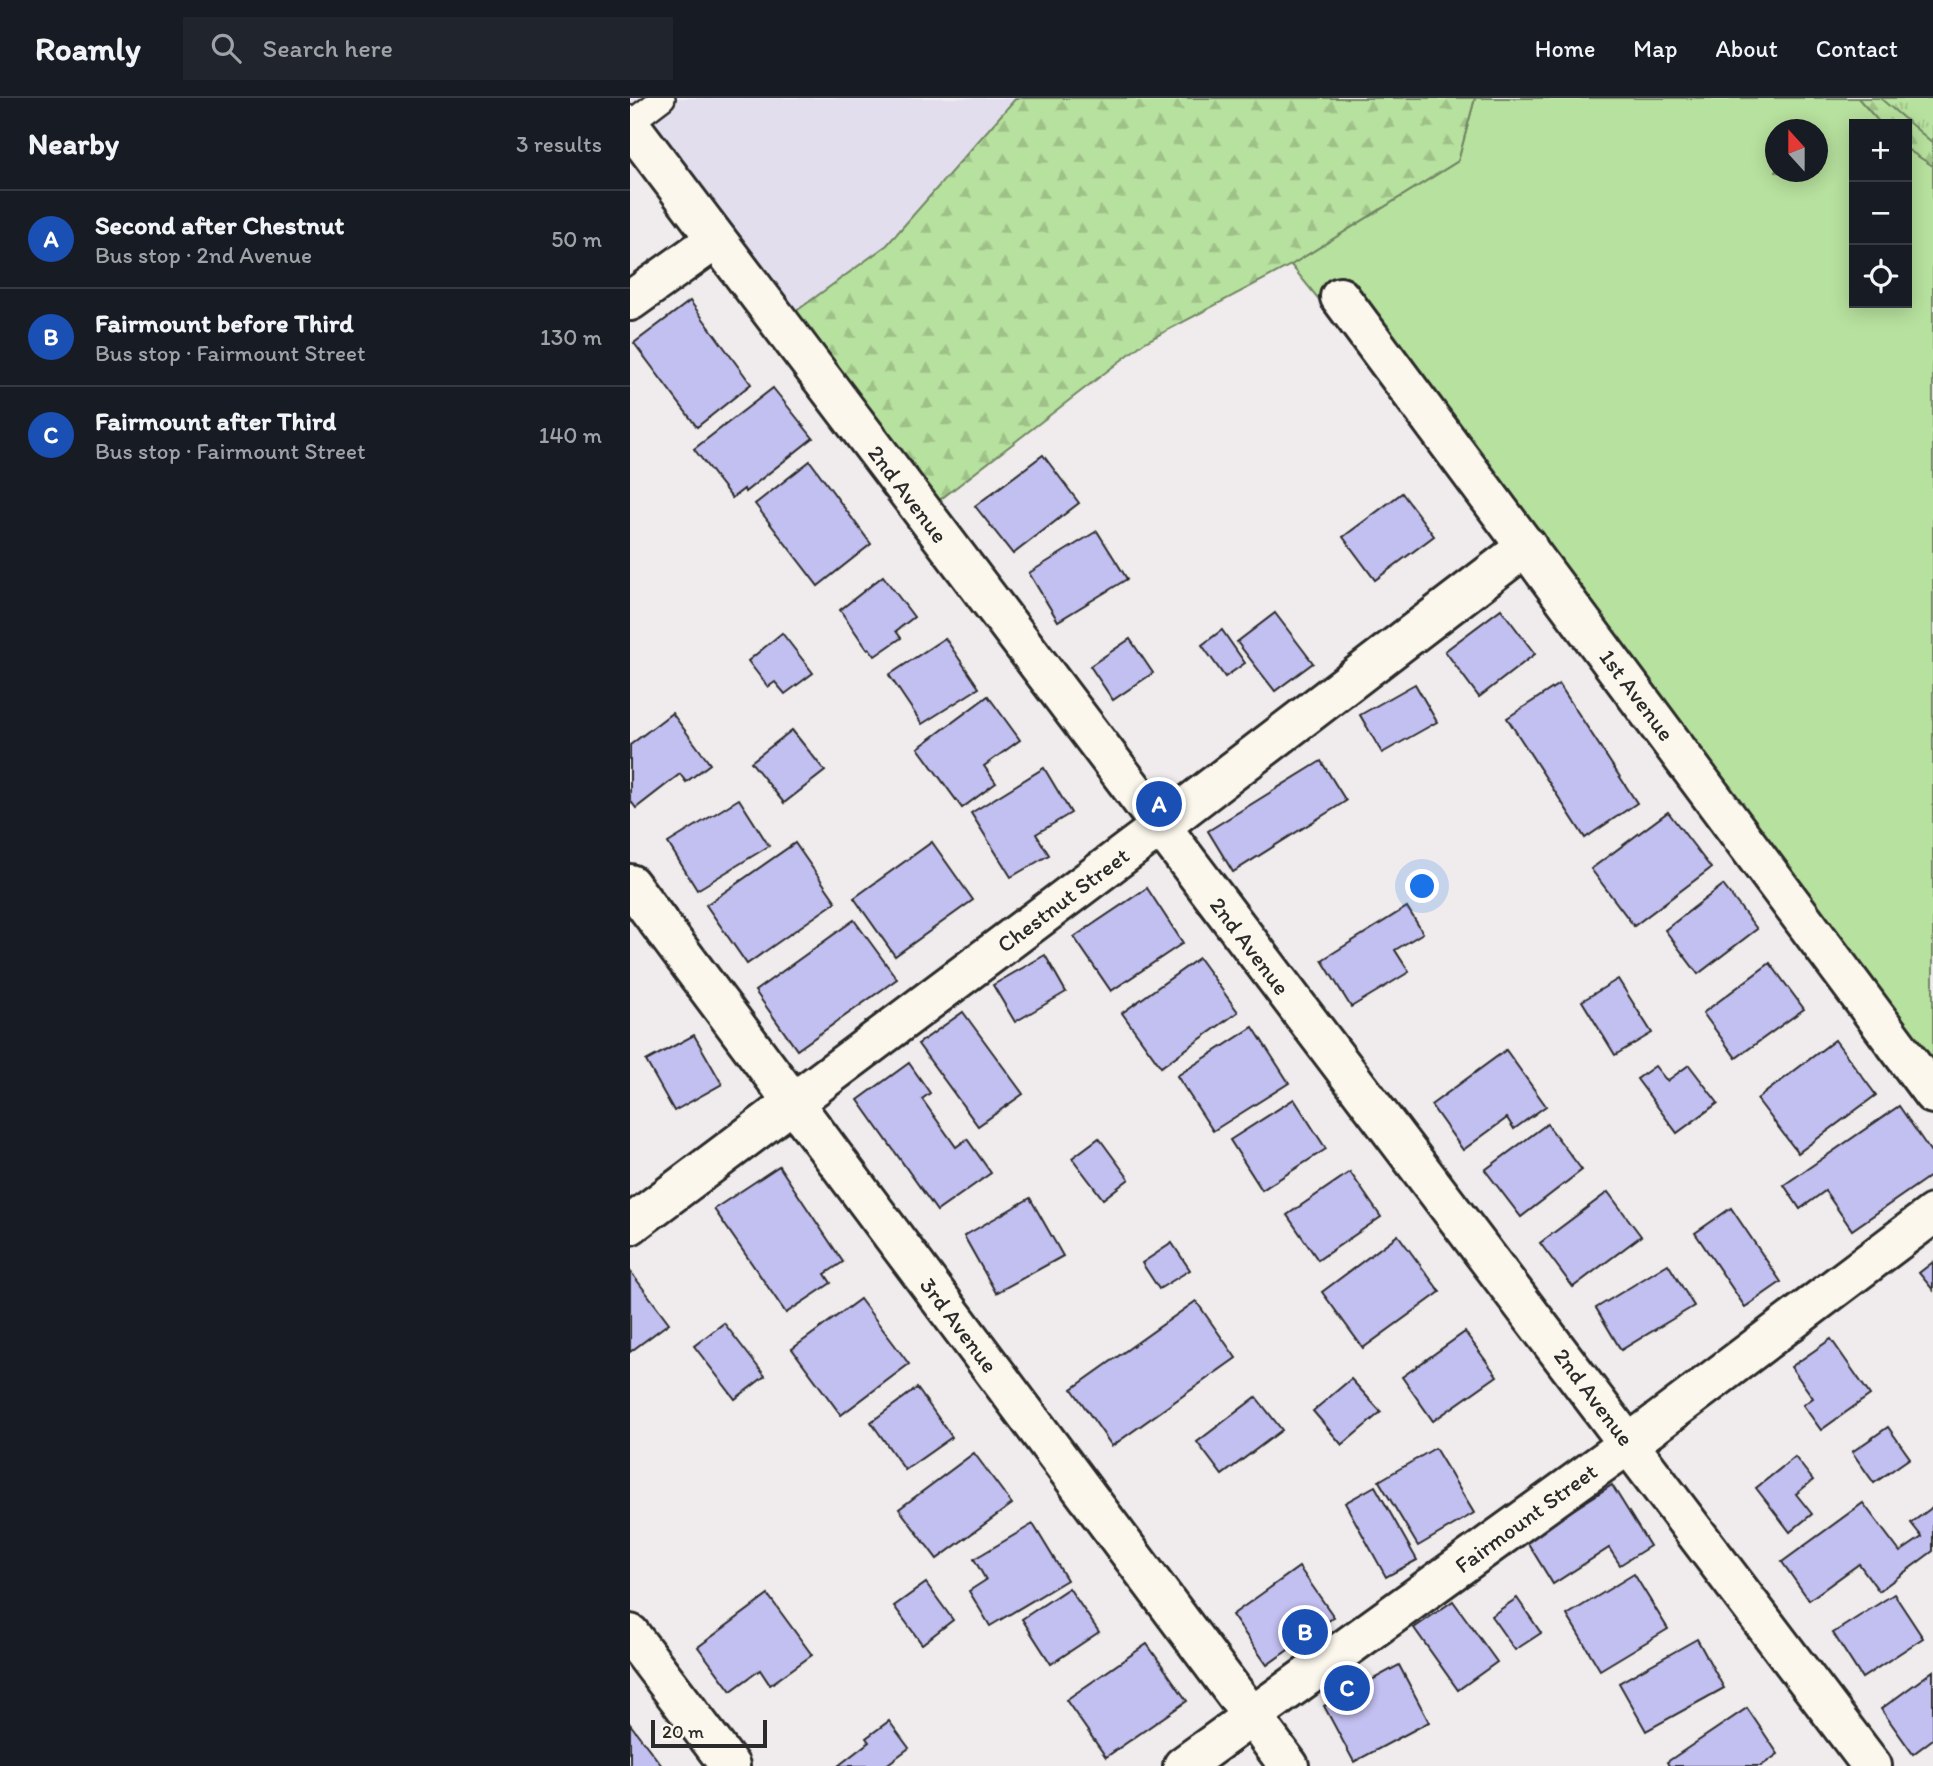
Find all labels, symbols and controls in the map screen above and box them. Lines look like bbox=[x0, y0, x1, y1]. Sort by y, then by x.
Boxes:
search box bbox=[183, 17, 673, 80]
text: Roamly bbox=[35, 29, 141, 68]
icon: search bbox=[207, 29, 245, 67]
text: Search here bbox=[263, 32, 393, 64]
text: Home bbox=[1535, 34, 1595, 63]
text: Map bbox=[1633, 34, 1677, 63]
text: About bbox=[1715, 34, 1778, 63]
text: Contact bbox=[1816, 34, 1898, 63]
north arrow bbox=[1765, 119, 1828, 182]
map controls bbox=[1849, 119, 1912, 308]
button: + bbox=[1849, 119, 1912, 182]
text: Nearby bbox=[28, 125, 119, 162]
text: 3 results bbox=[516, 130, 602, 158]
button: − bbox=[1849, 182, 1912, 245]
text: Second after Chestnut bbox=[95, 209, 344, 241]
text: A bbox=[44, 225, 58, 253]
text: 50 m bbox=[551, 225, 602, 253]
text: Bus stop · 2nd Avenue bbox=[95, 241, 312, 269]
button: locate bbox=[1849, 245, 1912, 308]
text: Fairmount before Third bbox=[95, 307, 354, 339]
text: B bbox=[44, 323, 58, 351]
text: 130 m bbox=[540, 323, 602, 351]
text: Bus stop · Fairmount Street bbox=[95, 339, 366, 367]
text: Fairmount after Third bbox=[95, 405, 336, 437]
text: C bbox=[44, 421, 58, 449]
text: 140 m bbox=[539, 421, 602, 449]
text: Bus stop · Fairmount Street bbox=[95, 437, 366, 465]
street label: 2nd Avenue bbox=[862, 439, 954, 549]
street label: 1st Avenue bbox=[1593, 644, 1681, 746]
pin: A bbox=[1136, 778, 1182, 830]
street label: Chestnut Street bbox=[992, 841, 1135, 959]
your location bbox=[1405, 869, 1439, 903]
street label: 2nd Avenue bbox=[1204, 891, 1296, 1001]
street label: 3rd Avenue bbox=[914, 1272, 1004, 1378]
street label: 2nd Avenue bbox=[1548, 1342, 1640, 1452]
street label: Fairmount Street bbox=[1449, 1457, 1603, 1579]
pin: B bbox=[1282, 1606, 1328, 1658]
pin: C bbox=[1324, 1662, 1370, 1714]
scale bar bbox=[651, 1717, 766, 1749]
text: 20 m bbox=[662, 1720, 704, 1743]

